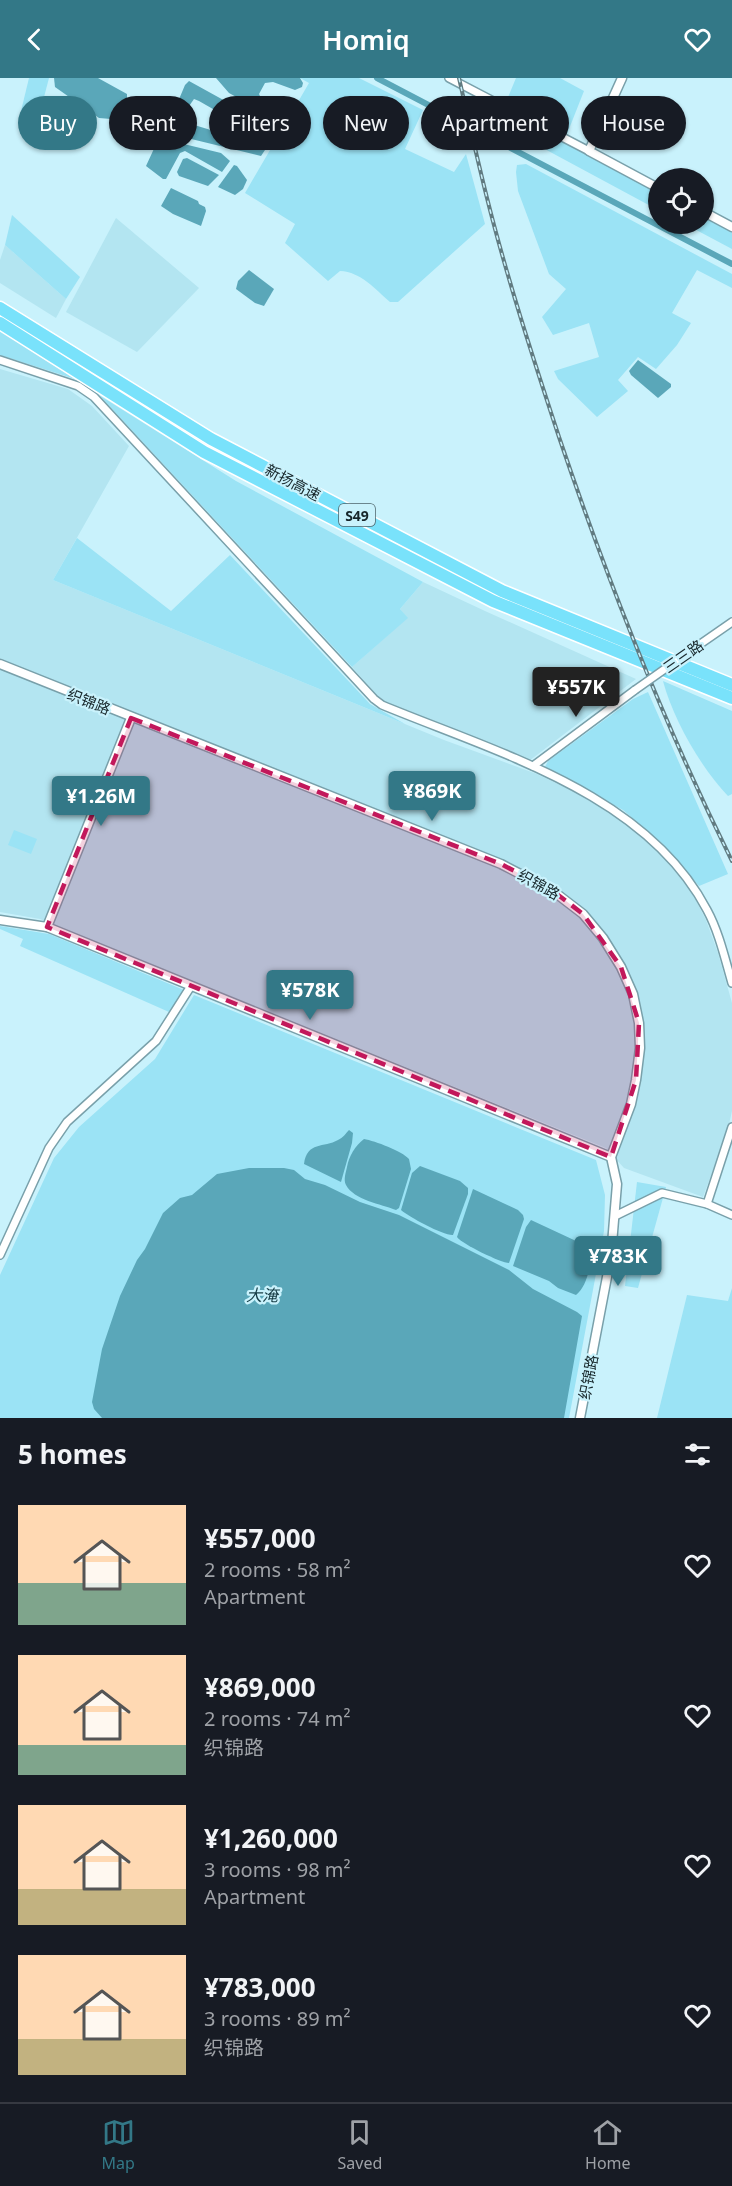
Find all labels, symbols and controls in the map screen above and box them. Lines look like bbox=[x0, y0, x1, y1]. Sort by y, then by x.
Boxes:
text: Homiq bbox=[322, 21, 410, 58]
icon: back bbox=[18, 23, 51, 56]
icon: heart bbox=[681, 23, 714, 56]
chip: Buy bbox=[18, 96, 97, 150]
chip: Rent bbox=[109, 96, 197, 150]
chip: Filters bbox=[209, 96, 311, 150]
chip: New bbox=[323, 96, 409, 150]
chip: Apartment bbox=[421, 96, 569, 150]
chip: House bbox=[581, 96, 686, 150]
map controls bbox=[648, 168, 714, 234]
button: locate bbox=[648, 168, 714, 234]
street label: 新扬高速 bbox=[262, 459, 324, 505]
road number: S49 bbox=[339, 504, 375, 526]
street label: 三三路 bbox=[659, 635, 707, 677]
pin: ¥557K bbox=[534, 667, 618, 718]
text: ¥557K bbox=[546, 673, 606, 700]
street label: 织锦路 bbox=[64, 683, 114, 719]
pin: ¥869K bbox=[390, 771, 474, 822]
pin: ¥1.26M bbox=[52, 776, 150, 827]
text: ¥869K bbox=[402, 777, 462, 804]
text: ¥1.26M bbox=[66, 782, 136, 809]
street label: 织锦路 bbox=[514, 864, 564, 904]
pin: ¥578K bbox=[268, 970, 352, 1021]
text: ¥578K bbox=[280, 976, 340, 1003]
pin: ¥783K bbox=[576, 1236, 660, 1287]
text: ¥783K bbox=[588, 1242, 648, 1269]
water label: 大淹 bbox=[246, 1284, 281, 1306]
street label: 织锦路 bbox=[574, 1353, 602, 1401]
text: 5 homes bbox=[18, 1436, 127, 1472]
icon: filters bbox=[681, 1438, 714, 1471]
text: ¥557,000 bbox=[204, 1520, 316, 1556]
icon: home bbox=[66, 1529, 138, 1601]
icon: heart bbox=[681, 1549, 714, 1582]
text: 2 rooms · 58 m² bbox=[204, 1556, 351, 1583]
text: Apartment bbox=[204, 1583, 305, 1610]
text: ¥869,000 bbox=[204, 1669, 316, 1705]
icon: home bbox=[66, 1679, 138, 1751]
icon: heart bbox=[681, 1699, 714, 1732]
text: 2 rooms · 74 m² bbox=[204, 1705, 351, 1732]
text: 织锦路 bbox=[204, 1734, 264, 1761]
text: ¥1,260,000 bbox=[204, 1820, 338, 1856]
icon: home bbox=[66, 1829, 138, 1901]
icon: heart bbox=[681, 1849, 714, 1882]
text: 3 rooms · 98 m² bbox=[204, 1856, 351, 1883]
text: Apartment bbox=[204, 1883, 305, 1910]
text: ¥783,000 bbox=[204, 1969, 316, 2005]
icon: home bbox=[66, 1979, 138, 2051]
icon: heart bbox=[681, 1999, 714, 2032]
text: 3 rooms · 89 m² bbox=[204, 2005, 351, 2032]
text: 织锦路 bbox=[204, 2034, 264, 2061]
tab: Map bbox=[101, 2116, 135, 2174]
tab: Saved bbox=[338, 2116, 382, 2174]
tab: Home bbox=[585, 2116, 631, 2174]

